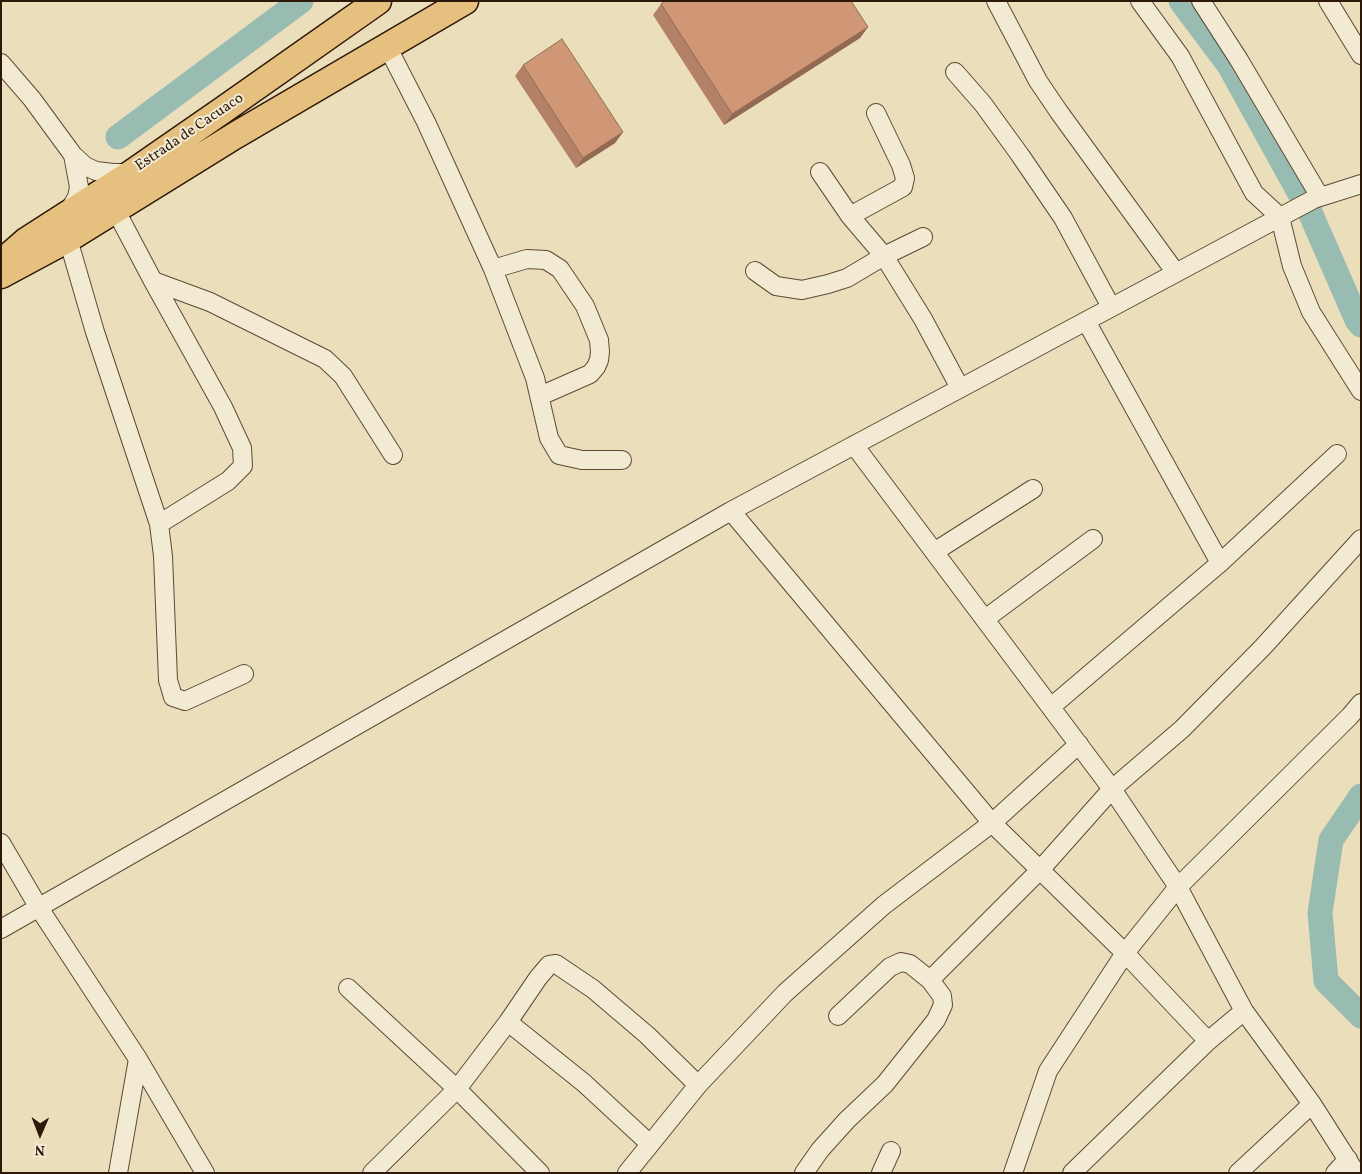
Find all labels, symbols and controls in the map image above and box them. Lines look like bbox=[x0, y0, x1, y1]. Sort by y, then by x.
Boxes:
street label: Estrada de Cacuaco bbox=[133, 90, 247, 176]
north arrow bbox=[15, 1109, 65, 1159]
text: N bbox=[34, 1140, 45, 1159]

